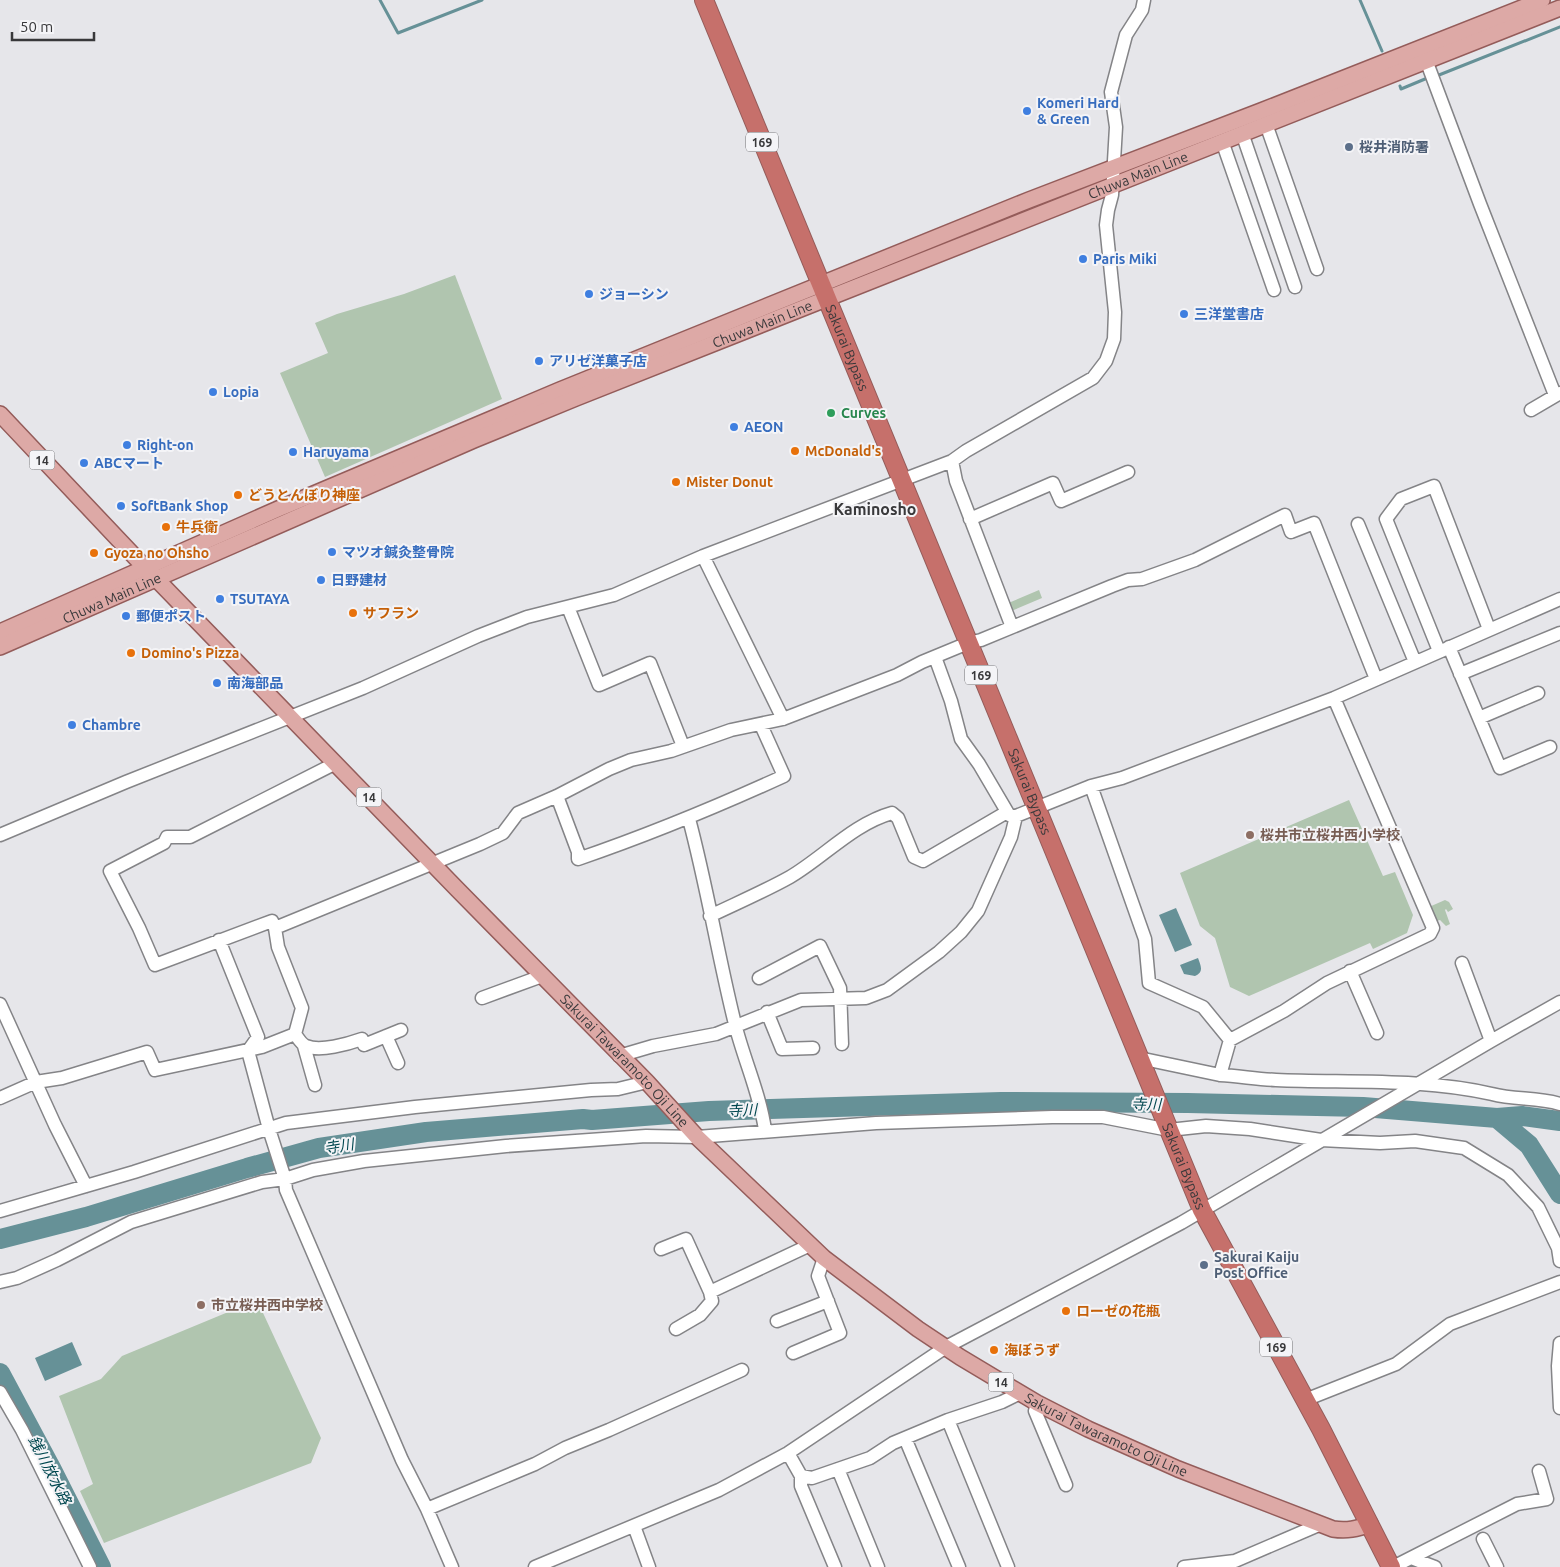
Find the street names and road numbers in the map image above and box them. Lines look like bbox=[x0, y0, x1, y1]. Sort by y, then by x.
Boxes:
road number: 169 bbox=[746, 132, 778, 152]
street label: Chuwa Main Line bbox=[1086, 148, 1190, 202]
street label: Chuwa Main Line bbox=[710, 297, 815, 351]
street label: Sakurai Bypass bbox=[822, 302, 872, 393]
road number: 14 bbox=[30, 450, 54, 470]
street label: Chuwa Main Line bbox=[60, 570, 164, 627]
road number: 169 bbox=[965, 666, 997, 684]
street label: Sakurai Bypass bbox=[1005, 746, 1055, 837]
road number: 14 bbox=[356, 788, 382, 806]
street label: Sakurai Tawaramoto Oji Line bbox=[557, 991, 692, 1130]
street label: Sakurai Bypass bbox=[1159, 1121, 1209, 1212]
road number: 169 bbox=[1260, 1338, 1292, 1356]
road number: 14 bbox=[988, 1372, 1014, 1391]
street label: Sakurai Tawaramoto Oji Line bbox=[1022, 1390, 1190, 1480]

